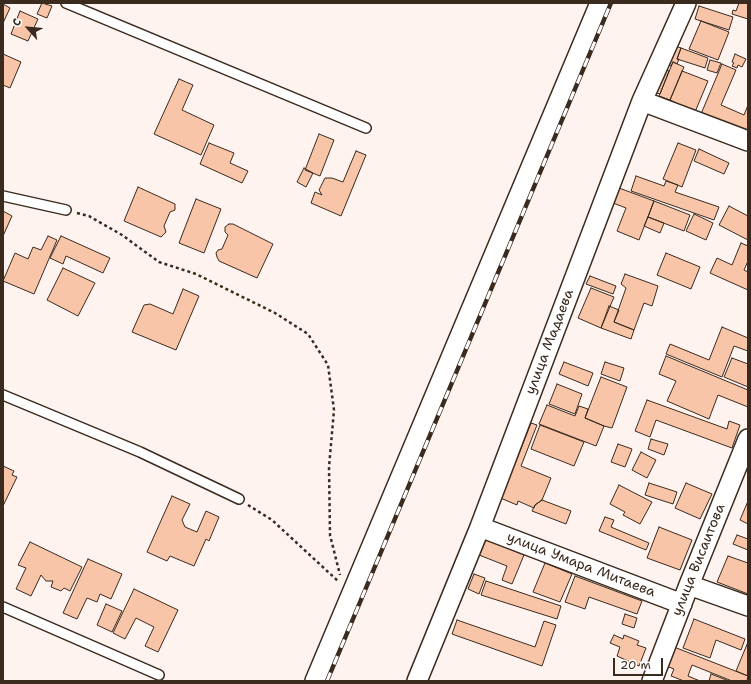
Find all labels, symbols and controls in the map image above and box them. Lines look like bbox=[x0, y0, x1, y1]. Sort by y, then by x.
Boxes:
north arrow bbox=[8, 8, 48, 48]
text: С bbox=[9, 16, 25, 29]
street label: улица Мадаева bbox=[522, 287, 578, 397]
street label: улица Висаитова bbox=[669, 501, 729, 619]
street label: улица Умара Митаева bbox=[504, 529, 658, 601]
scale bar bbox=[615, 650, 665, 676]
text: 20 m bbox=[620, 657, 651, 673]

